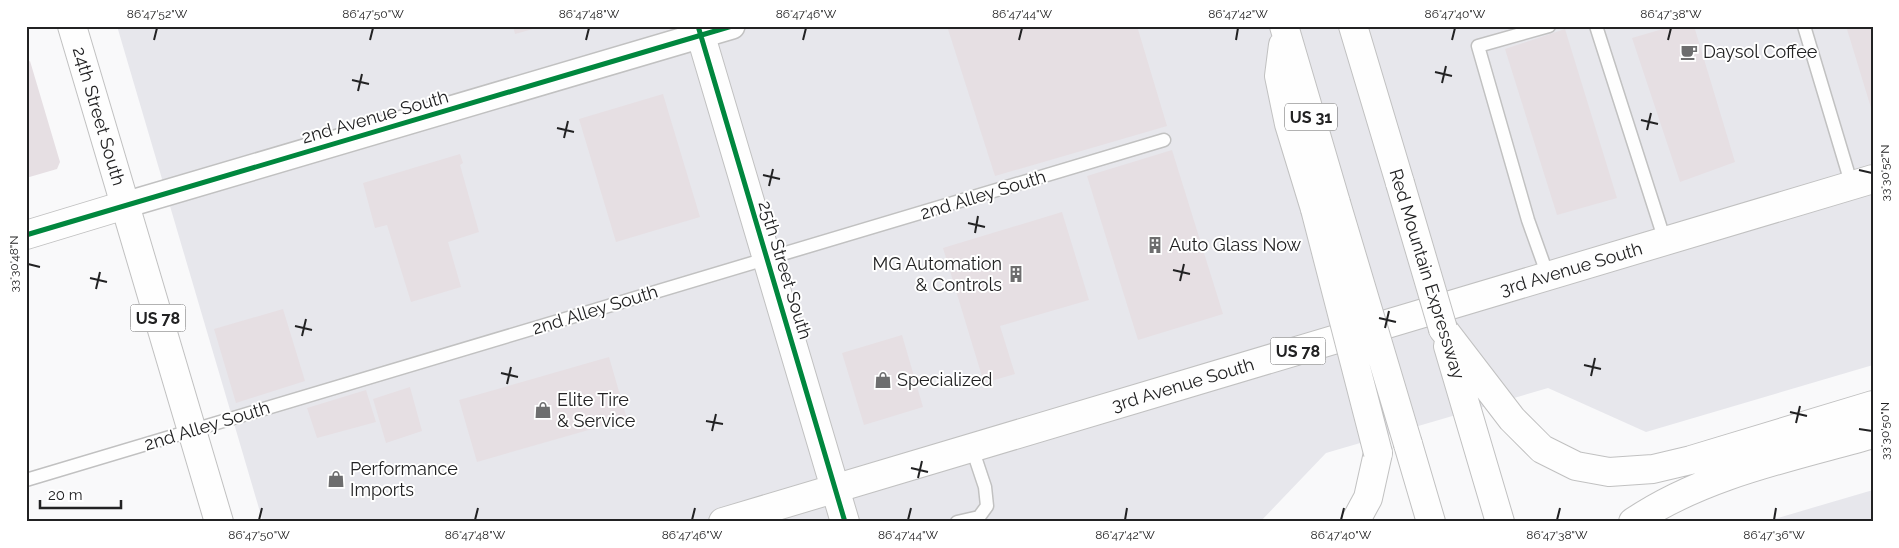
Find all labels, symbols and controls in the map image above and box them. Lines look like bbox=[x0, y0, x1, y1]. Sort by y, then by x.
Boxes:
text: 86°47'52"W bbox=[127, 7, 188, 21]
text: 86°47'50"W bbox=[342, 7, 404, 21]
text: 86°47'48"W bbox=[559, 7, 620, 21]
text: 86°47'46"W bbox=[776, 7, 837, 21]
text: 86°47'44"W bbox=[992, 7, 1052, 21]
text: 86°47'42"W bbox=[1208, 7, 1268, 21]
text: 86°47'40"W bbox=[1425, 7, 1486, 21]
text: 86°47'38"W bbox=[1640, 7, 1702, 21]
place label: Daysol Coffee bbox=[1703, 41, 1818, 62]
cafe icon: Daysol Coffee bbox=[1679, 42, 1699, 62]
street label: 24th Street South bbox=[69, 44, 130, 188]
street label: 2nd Avenue South bbox=[299, 86, 451, 148]
road number: US 31 bbox=[1285, 104, 1337, 130]
text: 33°30'52"N bbox=[1878, 145, 1892, 201]
street label: 2nd Alley South bbox=[918, 165, 1048, 224]
street label: Red Mountain Expressway bbox=[1385, 166, 1470, 382]
street label: 25th Street South bbox=[754, 198, 817, 342]
place label: Auto Glass Now bbox=[1169, 234, 1302, 255]
text: 33°30'48"N bbox=[7, 235, 21, 293]
building icon: Auto Glass Now bbox=[1145, 235, 1165, 255]
street label: 3rd Avenue South bbox=[1497, 237, 1645, 300]
place label: MG Automation & Controls bbox=[873, 253, 1002, 295]
building icon: MG Automation & Controls bbox=[1006, 264, 1026, 284]
street label: 2nd Alley South bbox=[530, 280, 660, 339]
road number: US 78 bbox=[130, 304, 186, 332]
road number: US 78 bbox=[1270, 338, 1326, 364]
street label: 3rd Avenue South bbox=[1109, 353, 1257, 415]
place label: Specialized bbox=[897, 369, 992, 390]
shop icon: Specialized bbox=[873, 370, 893, 390]
place label: Elite Tire & Service bbox=[557, 389, 636, 431]
street label: 2nd Alley South bbox=[142, 396, 272, 455]
shop icon: Elite Tire & Service bbox=[533, 400, 553, 420]
text: 33°30'50"N bbox=[1878, 402, 1892, 460]
place label: Performance Imports bbox=[350, 458, 458, 500]
shop icon: Performance Imports bbox=[326, 469, 346, 489]
scale bar bbox=[40, 478, 121, 510]
text: 20 m bbox=[48, 486, 83, 504]
text: 86°47'50"W bbox=[228, 528, 290, 542]
text: 86°47'48"W bbox=[445, 528, 506, 542]
text: 86°47'46"W bbox=[662, 528, 723, 542]
text: 86°47'44"W bbox=[878, 528, 938, 542]
text: 86°47'42"W bbox=[1095, 528, 1155, 542]
text: 86°47'40"W bbox=[1311, 528, 1372, 542]
text: 86°47'38"W bbox=[1526, 528, 1588, 542]
text: 86°47'36"W bbox=[1743, 528, 1805, 542]

